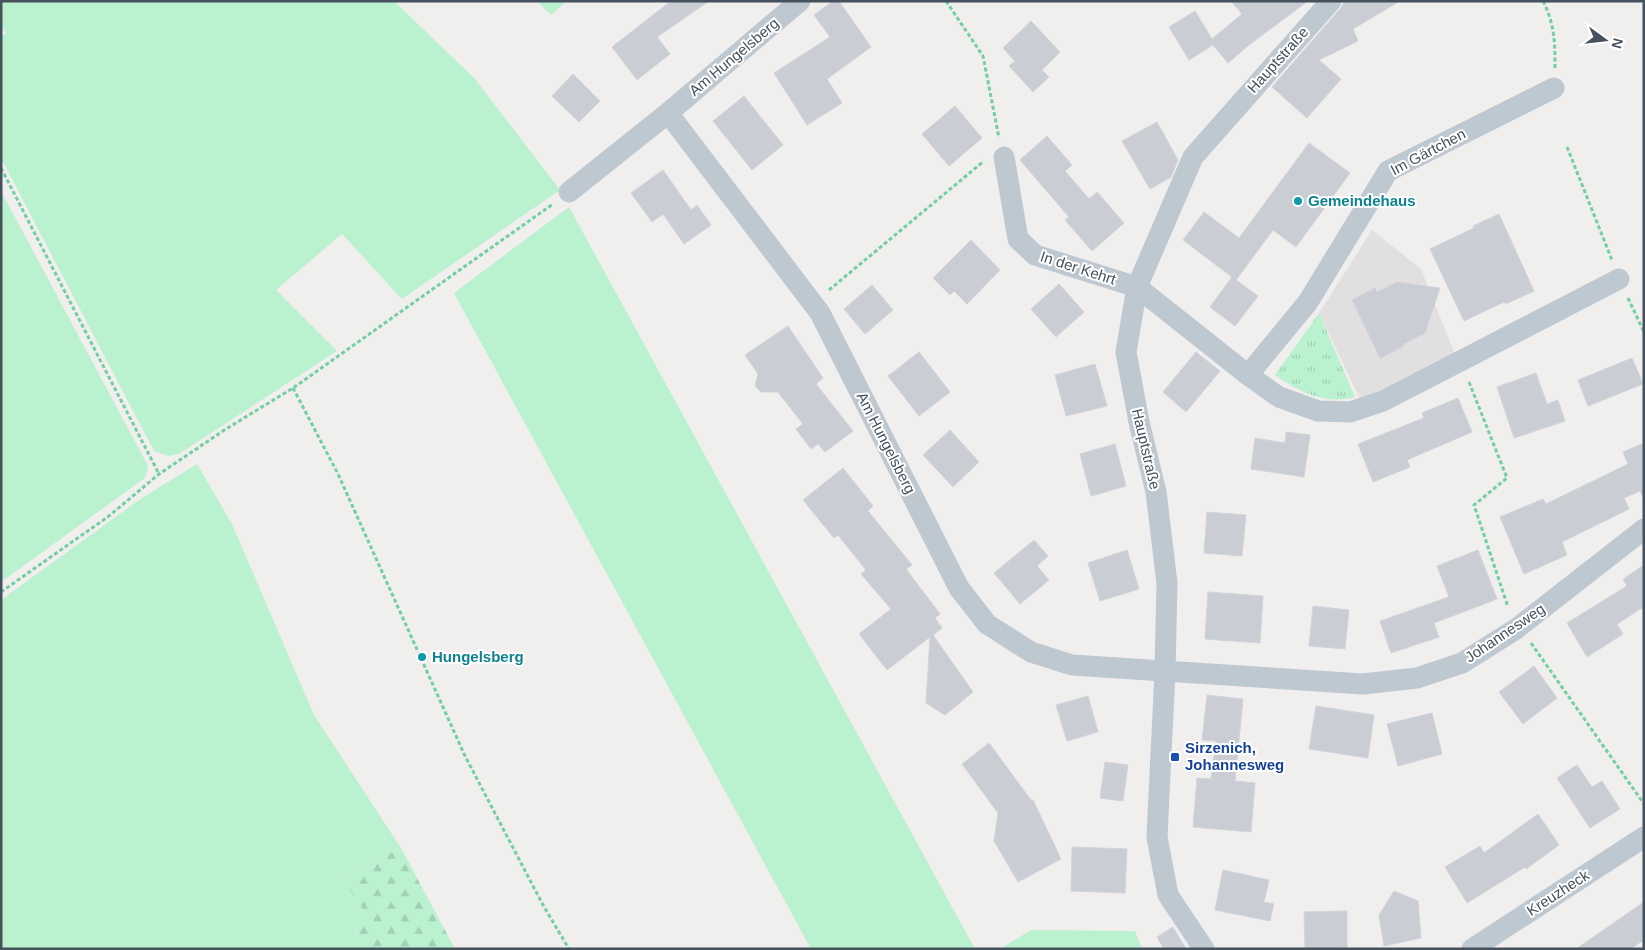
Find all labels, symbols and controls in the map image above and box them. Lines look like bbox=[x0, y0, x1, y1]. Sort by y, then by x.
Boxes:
street label: Am Hungelsberg bbox=[685, 14, 782, 99]
north arrow bbox=[1580, 15, 1630, 65]
street label: Hauptstraße bbox=[1244, 23, 1312, 96]
text: N bbox=[1609, 36, 1627, 50]
street label: Im Gärtchen bbox=[1387, 125, 1468, 178]
place label: Gemeindehaus bbox=[1308, 192, 1416, 209]
marker: Gemeindehaus bbox=[1292, 195, 1304, 207]
street label: In der Kehrt bbox=[1038, 247, 1119, 288]
street label: Am Hungelsberg bbox=[854, 389, 919, 496]
street label: Hauptstraße bbox=[1129, 407, 1164, 491]
street label: Johannesweg bbox=[1462, 600, 1548, 666]
place label: Hungelsberg bbox=[432, 648, 524, 665]
marker: Hungelsberg bbox=[416, 651, 428, 663]
place label: Sirzenich, Johannesweg bbox=[1185, 739, 1284, 773]
marker: Sirzenich, Johannesweg bbox=[1169, 751, 1181, 763]
street label: Kreuzheck bbox=[1523, 866, 1592, 919]

